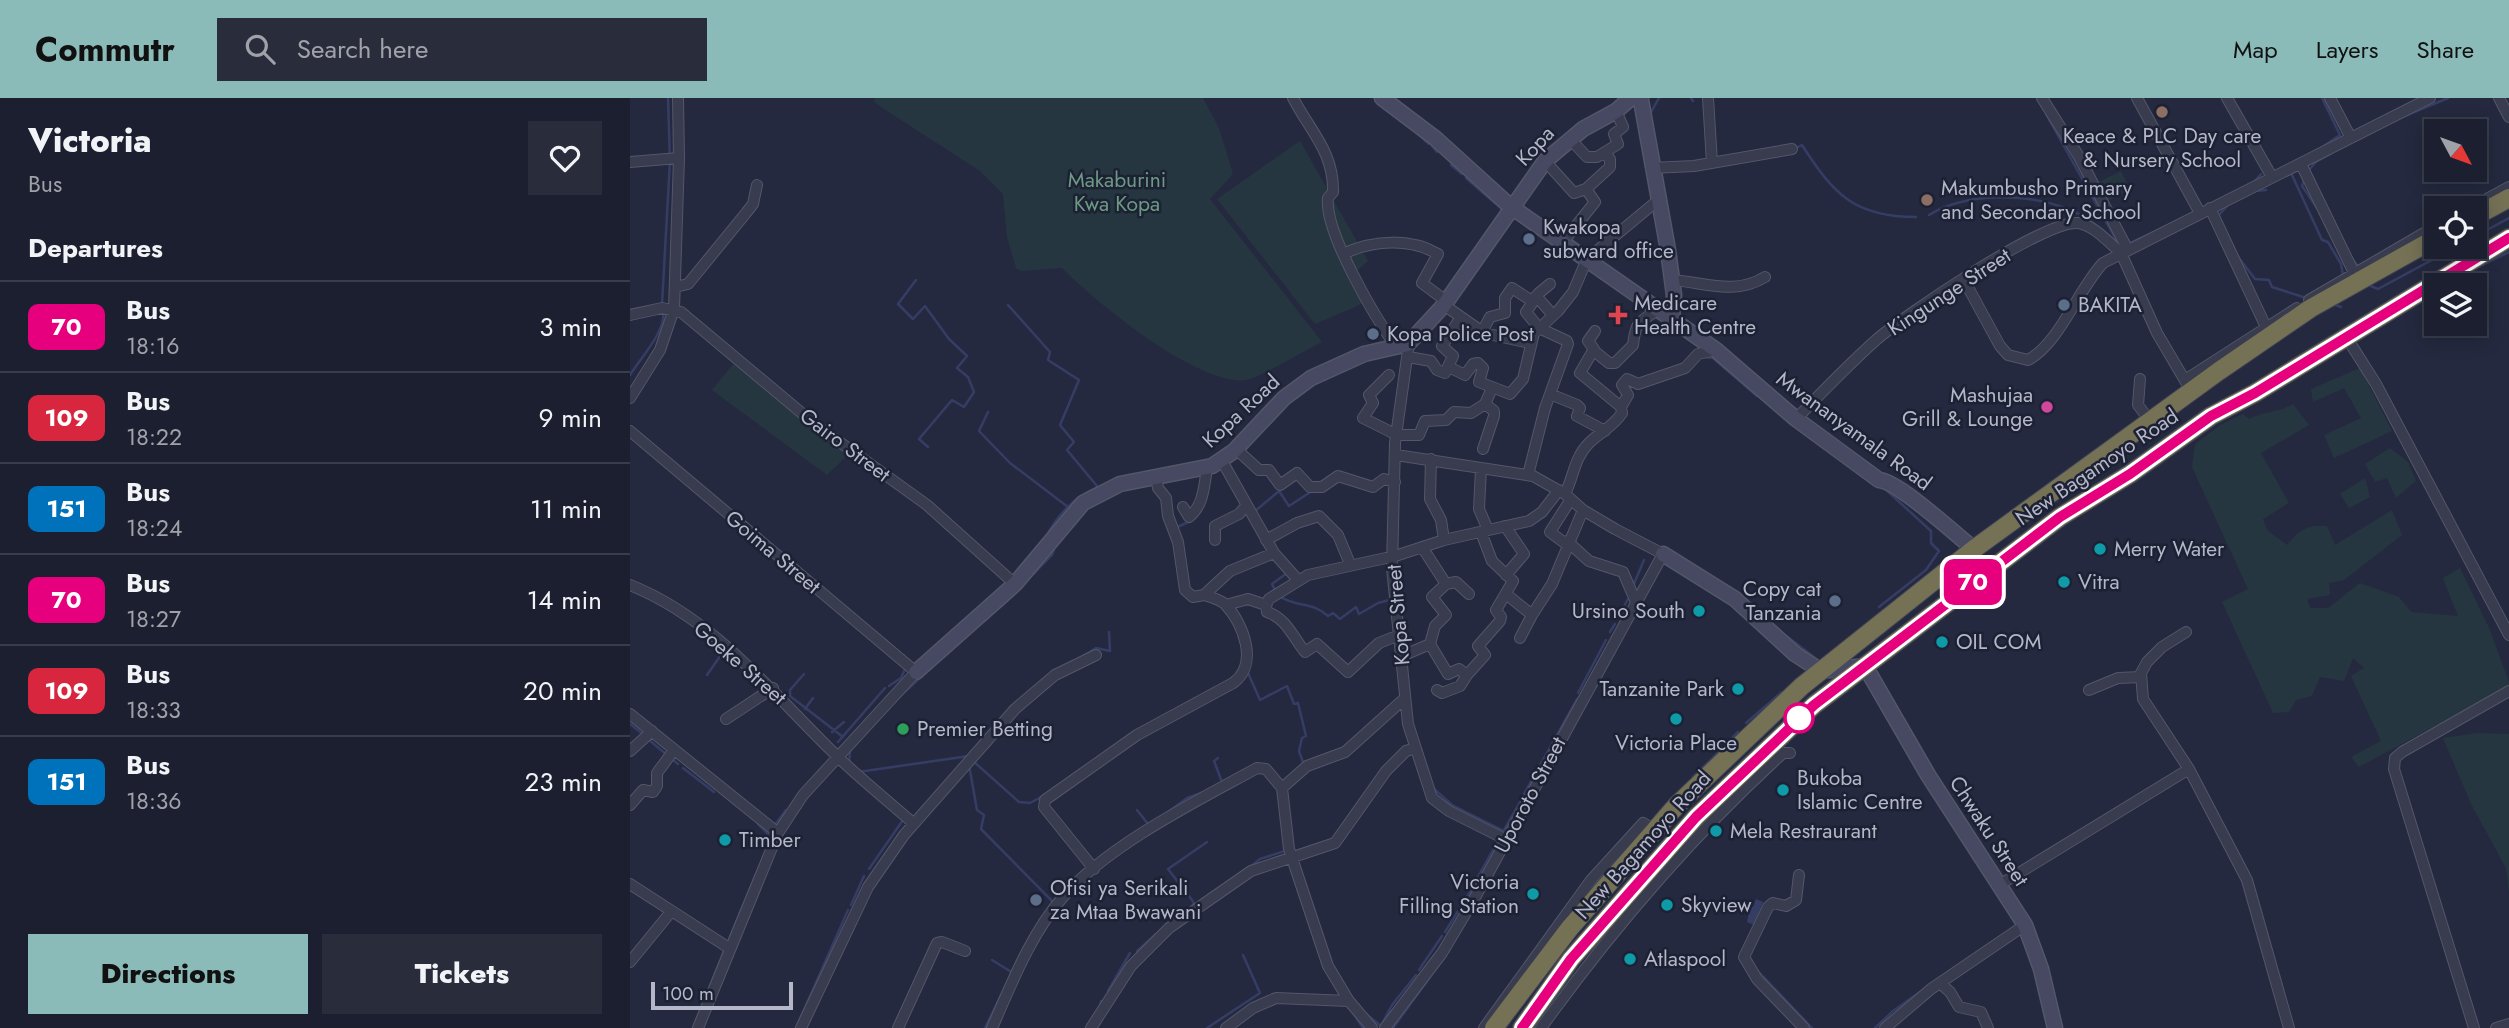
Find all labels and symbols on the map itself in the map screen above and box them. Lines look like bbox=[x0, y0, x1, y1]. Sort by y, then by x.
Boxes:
marker: Keace & PLC Day care & Nursery School bbox=[2154, 104, 2170, 120]
street label: Kopa bbox=[1509, 119, 1561, 173]
north arrow bbox=[2424, 119, 2487, 182]
place label: Keace & PLC Day care & Nursery School bbox=[2063, 121, 2261, 175]
park label: Makaburini Kwa Kopa bbox=[1068, 165, 1166, 219]
place label: Makumbusho Primary and Secondary School bbox=[1941, 173, 2141, 227]
marker: Makumbusho Primary and Secondary School bbox=[1919, 192, 1935, 208]
place label: Kwakopa subward office bbox=[1543, 212, 1674, 266]
marker: Kwakopa subward office bbox=[1521, 231, 1537, 247]
street label: Kingunge Street bbox=[1881, 241, 2017, 343]
place label: Medicare Health Centre bbox=[1634, 288, 1756, 342]
place label: BAKITA bbox=[2078, 290, 2142, 320]
marker: BAKITA bbox=[2056, 297, 2072, 313]
marker: Medicare Health Centre bbox=[1608, 305, 1628, 325]
place label: Kopa Police Post bbox=[1387, 319, 1534, 349]
marker: Kopa Police Post bbox=[1365, 326, 1381, 342]
street label: Mwananyamala Road bbox=[1770, 364, 1938, 498]
street label: Kopa Road bbox=[1196, 367, 1286, 455]
place label: Mashujaa Grill & Lounge bbox=[1902, 380, 2033, 434]
marker: Mashujaa Grill & Lounge bbox=[2039, 399, 2055, 415]
street label: Gairo Street bbox=[793, 401, 897, 489]
street label: New Bagamoyo Road bbox=[2010, 401, 2184, 533]
street label: Goima Street bbox=[719, 503, 827, 601]
place label: Merry Water bbox=[2114, 534, 2225, 564]
marker: Merry Water bbox=[2092, 541, 2108, 557]
line badge: 70 bbox=[1942, 559, 2004, 605]
street label: Kopa Street bbox=[1379, 563, 1417, 667]
place label: Vitra bbox=[2078, 567, 2120, 597]
place label: Copy cat Tanzania bbox=[1743, 574, 1821, 628]
marker: Vitra bbox=[2056, 574, 2072, 590]
marker: Copy cat Tanzania bbox=[1827, 593, 1843, 609]
place label: Ursino South bbox=[1572, 596, 1685, 626]
marker: Ursino South bbox=[1691, 603, 1707, 619]
street label: Goeke Street bbox=[687, 614, 793, 712]
place label: OIL COM bbox=[1956, 627, 2041, 657]
marker: OIL COM bbox=[1934, 634, 1950, 650]
place label: Tanzanite Park bbox=[1599, 674, 1725, 704]
marker: Tanzanite Park bbox=[1730, 681, 1746, 697]
unlabelled marker bbox=[1784, 703, 1814, 733]
marker: Victoria Place bbox=[1668, 711, 1684, 727]
place label: Premier Betting bbox=[917, 714, 1053, 744]
marker: Premier Betting bbox=[895, 721, 911, 737]
place label: Victoria Place bbox=[1615, 728, 1737, 758]
street label: Uporoto Street bbox=[1487, 732, 1573, 858]
place label: Bukoba Islamic Centre bbox=[1797, 763, 1923, 817]
street label: New Bagamoyo Road bbox=[1568, 764, 1718, 926]
street label: Chwaku Street bbox=[1942, 770, 2036, 892]
marker: Bukoba Islamic Centre bbox=[1775, 782, 1791, 798]
place label: Mela Restraurant bbox=[1730, 816, 1877, 846]
marker: Mela Restraurant bbox=[1708, 823, 1724, 839]
place label: Timber bbox=[739, 825, 801, 855]
marker: Timber bbox=[717, 832, 733, 848]
place label: Victoria Filling Station bbox=[1399, 867, 1519, 921]
place label: Ofisi ya Serikali za Mtaa Bwawani bbox=[1050, 873, 1201, 927]
marker: Victoria Filling Station bbox=[1525, 886, 1541, 902]
place label: Skyview bbox=[1681, 890, 1752, 920]
marker: Ofisi ya Serikali za Mtaa Bwawani bbox=[1028, 892, 1044, 908]
marker: Skyview bbox=[1659, 897, 1675, 913]
place label: Atlaspool bbox=[1644, 944, 1726, 974]
marker: Atlaspool bbox=[1622, 951, 1638, 967]
scale bar bbox=[651, 979, 793, 1011]

